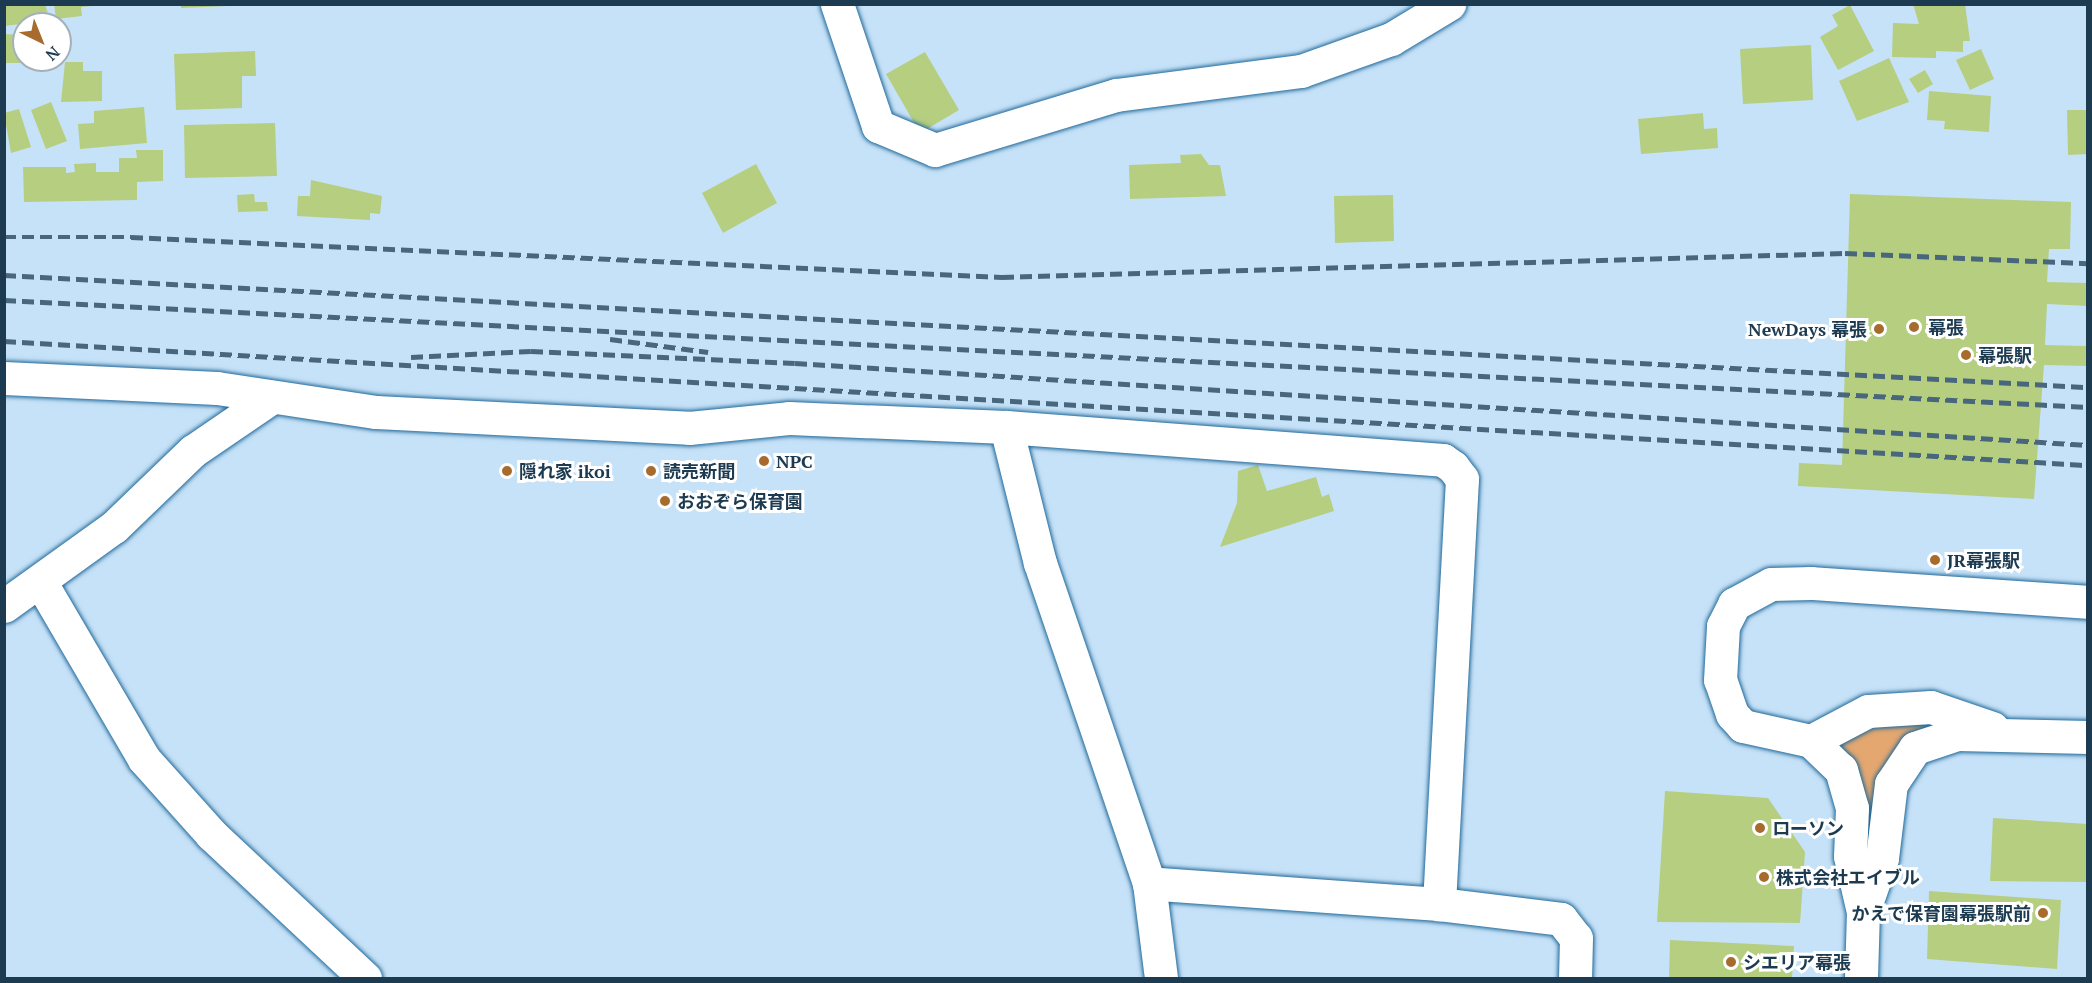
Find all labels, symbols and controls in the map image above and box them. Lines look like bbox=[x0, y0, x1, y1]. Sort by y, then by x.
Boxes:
north arrow bbox=[12, 12, 72, 72]
text: N bbox=[41, 42, 65, 66]
place label: 幕張 bbox=[1928, 316, 1964, 338]
place label: NewDays 幕張 bbox=[1748, 318, 1867, 340]
marker: 幕張 bbox=[1905, 318, 1923, 336]
marker: NewDays 幕張 bbox=[1872, 322, 1886, 336]
place label: 幕張駅 bbox=[1978, 344, 2032, 366]
marker: 幕張駅 bbox=[1959, 348, 1973, 362]
place label: NPC bbox=[776, 450, 813, 472]
marker: NPC bbox=[757, 454, 771, 468]
place label: 隠れ家 ikoi bbox=[519, 460, 611, 482]
place label: 読売新聞 bbox=[663, 460, 735, 482]
marker: 隠れ家 ikoi bbox=[500, 464, 514, 478]
marker: 読売新聞 bbox=[644, 464, 658, 478]
place label: おおぞら保育園 bbox=[677, 490, 803, 512]
marker: おおぞら保育園 bbox=[658, 494, 672, 508]
place label: JR幕張駅 bbox=[1947, 549, 2020, 571]
marker: JR幕張駅 bbox=[1928, 553, 1942, 567]
place label: ローソン bbox=[1772, 817, 1844, 839]
marker: ローソン bbox=[1753, 821, 1767, 835]
place label: 株式会社エイブル bbox=[1776, 866, 1920, 888]
marker: 株式会社エイブル bbox=[1757, 870, 1771, 884]
place label: かえで保育園幕張駅前 bbox=[1851, 902, 2031, 924]
marker: かえで保育園幕張駅前 bbox=[2036, 906, 2050, 920]
place label: シエリア幕張 bbox=[1743, 951, 1851, 973]
marker: シエリア幕張 bbox=[1724, 955, 1738, 969]

